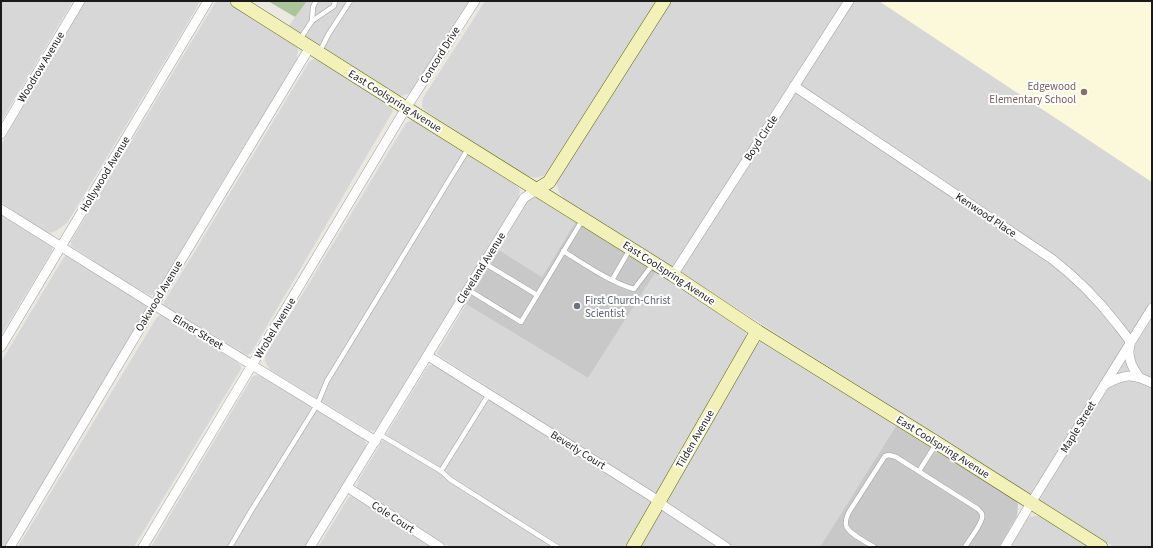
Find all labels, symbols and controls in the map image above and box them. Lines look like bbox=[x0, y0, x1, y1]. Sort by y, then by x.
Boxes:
street label: Concord Drive bbox=[416, 23, 464, 86]
street label: Woodrow Avenue bbox=[14, 28, 68, 105]
street label: East Coolspring Avenue bbox=[345, 66, 445, 136]
place label: Edgewood Elementary School bbox=[989, 79, 1076, 107]
marker: Edgewood Elementary School bbox=[1079, 87, 1089, 97]
street label: Boyd Circle bbox=[741, 112, 782, 164]
street label: Hollywood Avenue bbox=[76, 133, 134, 215]
street label: Kenwood Place bbox=[953, 189, 1020, 241]
street label: Cleveland Avenue bbox=[453, 229, 509, 307]
street label: East Coolspring Avenue bbox=[620, 237, 719, 309]
street label: Oakwood Avenue bbox=[132, 257, 186, 334]
place label: First Church-Christ Scientist bbox=[585, 293, 671, 321]
street label: Wrobel Avenue bbox=[251, 294, 299, 361]
marker: First Church-Christ Scientist bbox=[572, 301, 582, 311]
street label: Elmer Street bbox=[170, 311, 226, 353]
street label: Maple Street bbox=[1057, 398, 1099, 456]
street label: Tilden Avenue bbox=[672, 407, 718, 471]
street label: East Coolspring Avenue bbox=[893, 412, 993, 482]
street label: Beverly Court bbox=[548, 427, 609, 473]
street label: Cole Court bbox=[369, 498, 418, 537]

